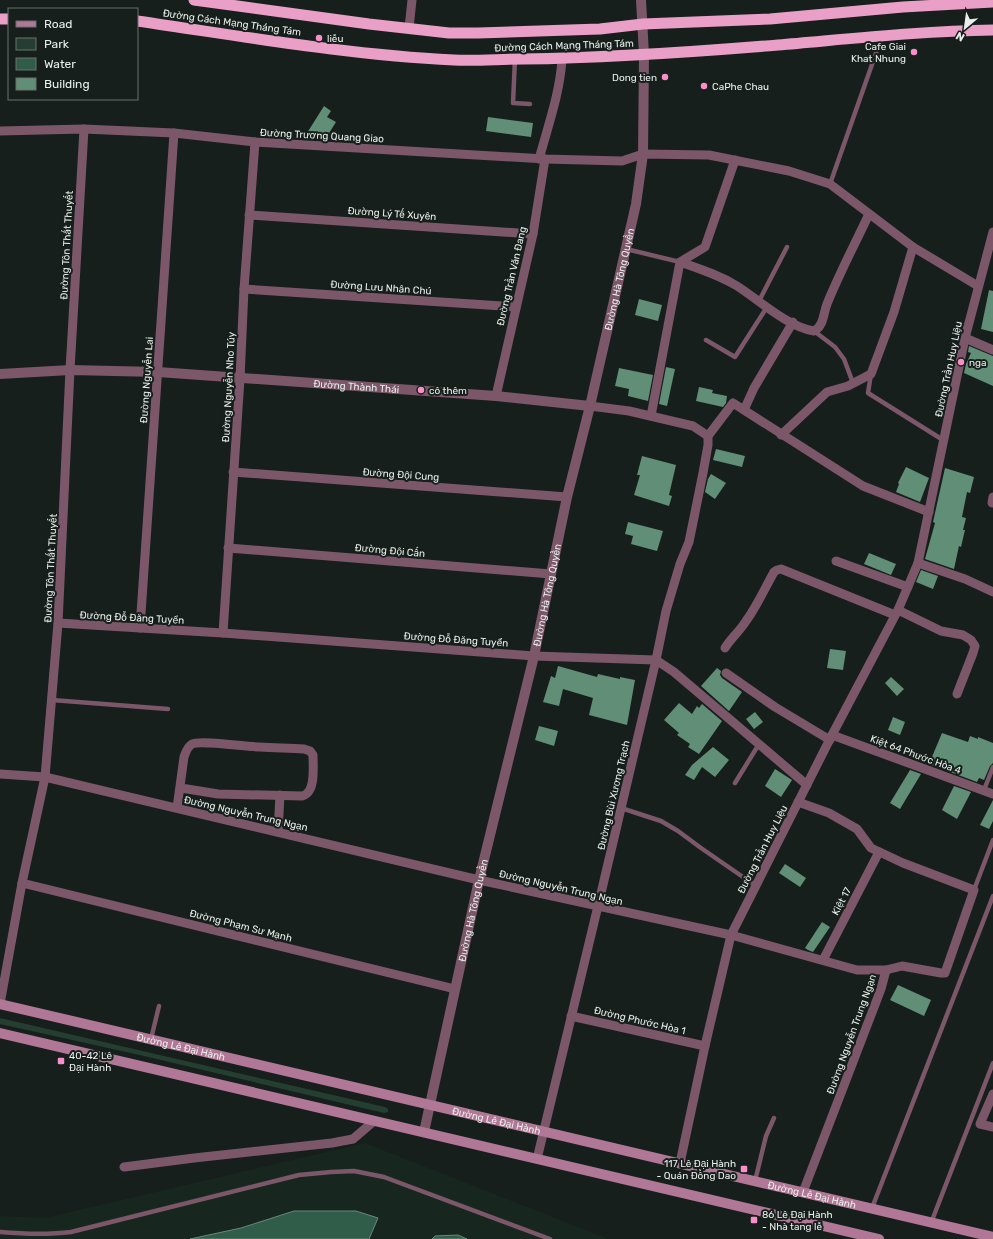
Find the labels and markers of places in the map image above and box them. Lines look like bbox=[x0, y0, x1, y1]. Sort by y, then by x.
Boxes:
marker: liễu bbox=[314, 33, 324, 43]
place label: liễu bbox=[327, 33, 343, 45]
place label: Cafe Giai Khat Nhung bbox=[851, 41, 906, 65]
marker: Cafe Giai Khat Nhung bbox=[909, 47, 919, 57]
place label: Dong tien bbox=[612, 72, 657, 84]
marker: Dong tien bbox=[660, 72, 670, 82]
marker: CaPhe Chau bbox=[699, 81, 709, 91]
place label: CaPhe Chau bbox=[712, 81, 769, 93]
marker: nga bbox=[956, 357, 966, 367]
place label: nga bbox=[969, 357, 987, 369]
marker: cô thêm bbox=[416, 385, 426, 395]
place label: cô thêm bbox=[429, 385, 467, 397]
place label: 40-42 Lê Đại Hành bbox=[69, 1050, 112, 1074]
marker: 40-42 Lê Đại Hành bbox=[56, 1056, 66, 1066]
place label: 117 Lê Đại Hành - Quán Đồng Dao bbox=[657, 1158, 736, 1182]
marker: 117 Lê Đại Hành - Quán Đồng Dao bbox=[739, 1164, 749, 1174]
place label: 86 Lê Đại Hành - Nhà tang lễ bbox=[762, 1209, 833, 1233]
marker: 86 Lê Đại Hành - Nhà tang lễ bbox=[749, 1215, 759, 1225]

